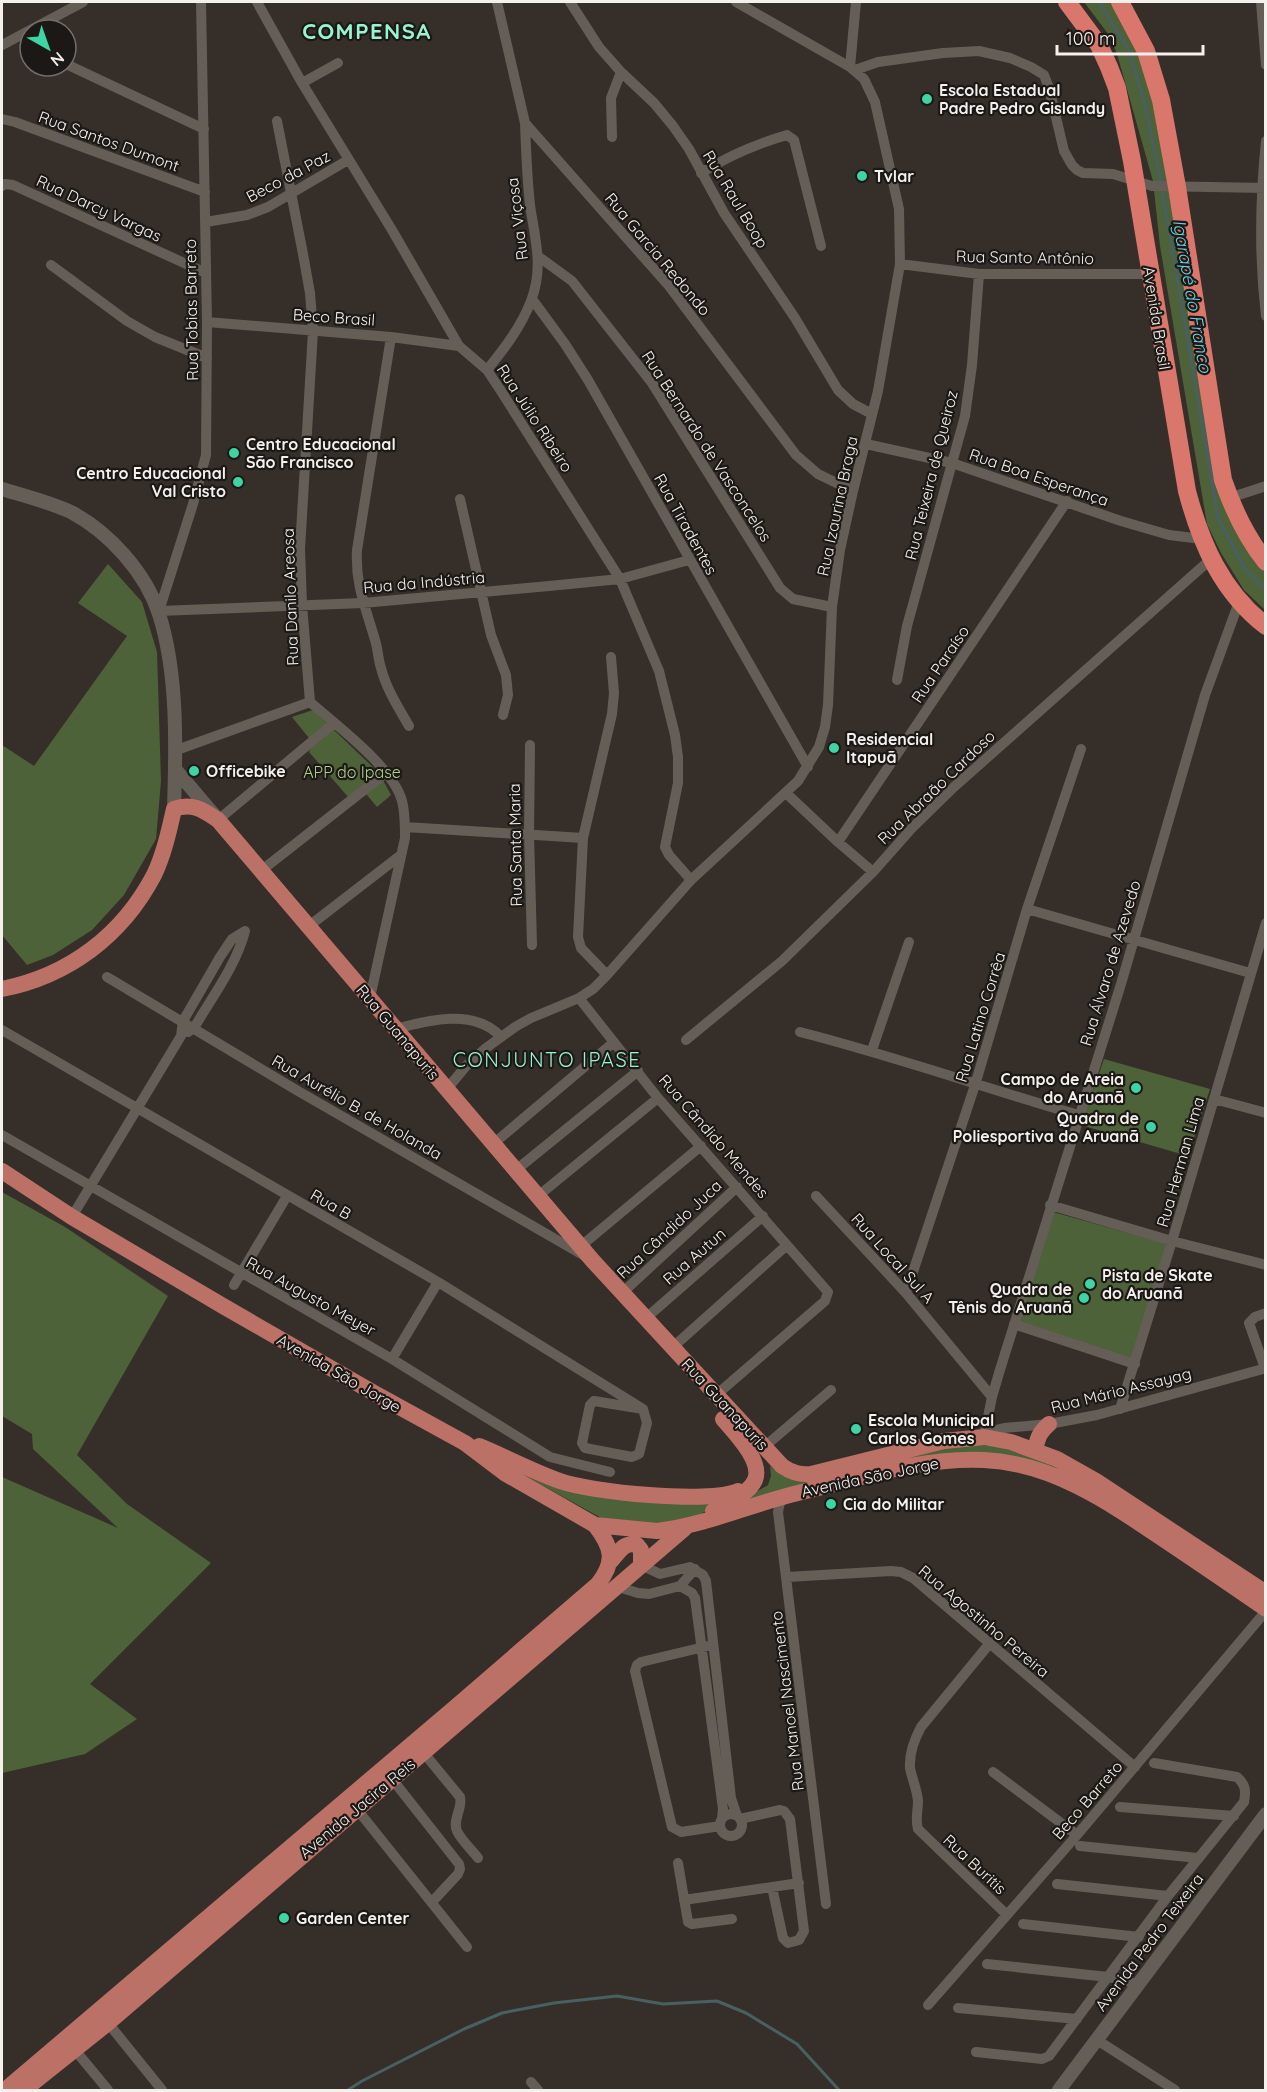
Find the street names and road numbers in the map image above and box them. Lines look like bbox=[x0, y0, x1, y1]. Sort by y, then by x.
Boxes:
street label: Rua Santos Dumont bbox=[36, 106, 182, 176]
street label: Beco da Paz bbox=[243, 145, 333, 207]
street label: Rua Raul Boop bbox=[699, 146, 773, 252]
street label: Rua Darcy Vargas bbox=[33, 170, 165, 246]
street label: Rua Viçosa bbox=[502, 177, 532, 261]
street label: Rua Garcia Redondo bbox=[601, 189, 715, 319]
street label: Rua Tobias Barreto bbox=[180, 239, 202, 381]
street label: Rua Santo Antônio bbox=[956, 246, 1094, 268]
street label: Avenida Brasil bbox=[1139, 265, 1175, 371]
street label: Beco Brasil bbox=[292, 304, 376, 330]
street label: Rua Bernardo de Vasconcelos bbox=[638, 347, 776, 545]
street label: Rua Júlio Ribeiro bbox=[493, 360, 577, 476]
street label: Rua Teixeira de Queiroz bbox=[900, 388, 962, 562]
street label: Rua Izaurina Braga bbox=[812, 434, 862, 578]
street label: Rua Boa Esperança bbox=[967, 444, 1111, 510]
street label: Rua Tiradentes bbox=[650, 470, 722, 578]
street label: Rua Danilo Areosa bbox=[278, 528, 302, 666]
street label: Rua da Indústria bbox=[362, 567, 486, 597]
street label: Rua Paraíso bbox=[907, 621, 973, 707]
street label: Rua Abraão Cardoso bbox=[873, 726, 999, 848]
street label: Rua Santa Maria bbox=[504, 783, 526, 907]
street label: Rua Álvaro de Azevedo bbox=[1075, 878, 1145, 1048]
street label: Rua Latino Corrêa bbox=[951, 950, 1009, 1084]
street label: Rua Guanapuris bbox=[352, 980, 444, 1084]
street label: Rua Aurélio B. de Holanda bbox=[268, 1050, 446, 1164]
street label: Rua Cândido Mendes bbox=[655, 1070, 773, 1202]
street label: Rua Herman Lima bbox=[1152, 1095, 1208, 1229]
street label: Rua Cândido Juca bbox=[612, 1175, 726, 1283]
street label: Rua B bbox=[307, 1184, 355, 1224]
street label: Rua Local Sul A bbox=[847, 1209, 939, 1307]
street label: Rua Autun bbox=[658, 1223, 730, 1289]
street label: Rua Augusto Meyer bbox=[243, 1252, 379, 1340]
street label: Avenida São Jorge bbox=[273, 1329, 405, 1417]
street label: Rua Guanapuris bbox=[677, 1354, 773, 1454]
street label: Rua Mário Assayag bbox=[1049, 1363, 1193, 1417]
street label: Avenida São Jorge bbox=[799, 1453, 941, 1501]
street label: Rua Agostinho Pereira bbox=[915, 1560, 1053, 1682]
street label: Rua Manoel Nascimento bbox=[766, 1610, 808, 1792]
street label: Avenida Jacira Reis bbox=[295, 1754, 419, 1862]
street label: Beco Barreto bbox=[1047, 1756, 1127, 1844]
street label: Rua Buritis bbox=[939, 1830, 1011, 1898]
street label: Avenida Pedro Teixeira bbox=[1091, 1869, 1207, 2015]

